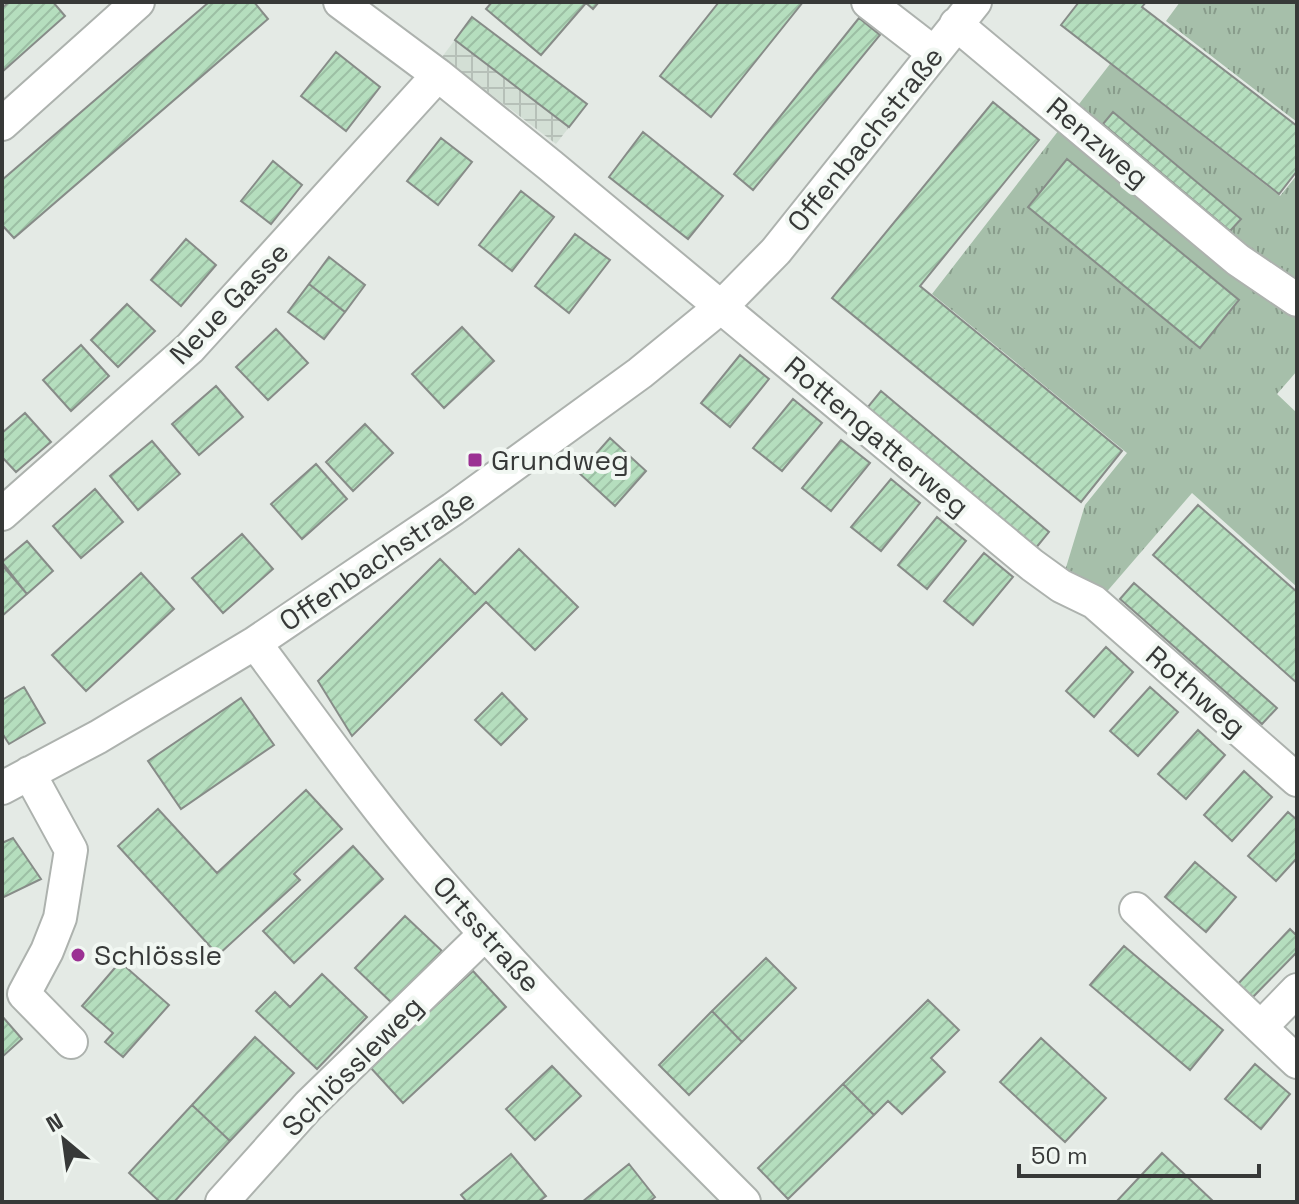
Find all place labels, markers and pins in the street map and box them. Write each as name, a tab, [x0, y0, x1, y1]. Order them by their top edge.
place label: Grundweg	[491, 442, 629, 478]
marker: Grundweg	[466, 451, 484, 469]
place label: Schlössle	[94, 937, 222, 973]
marker: Schlössle	[69, 946, 87, 964]

